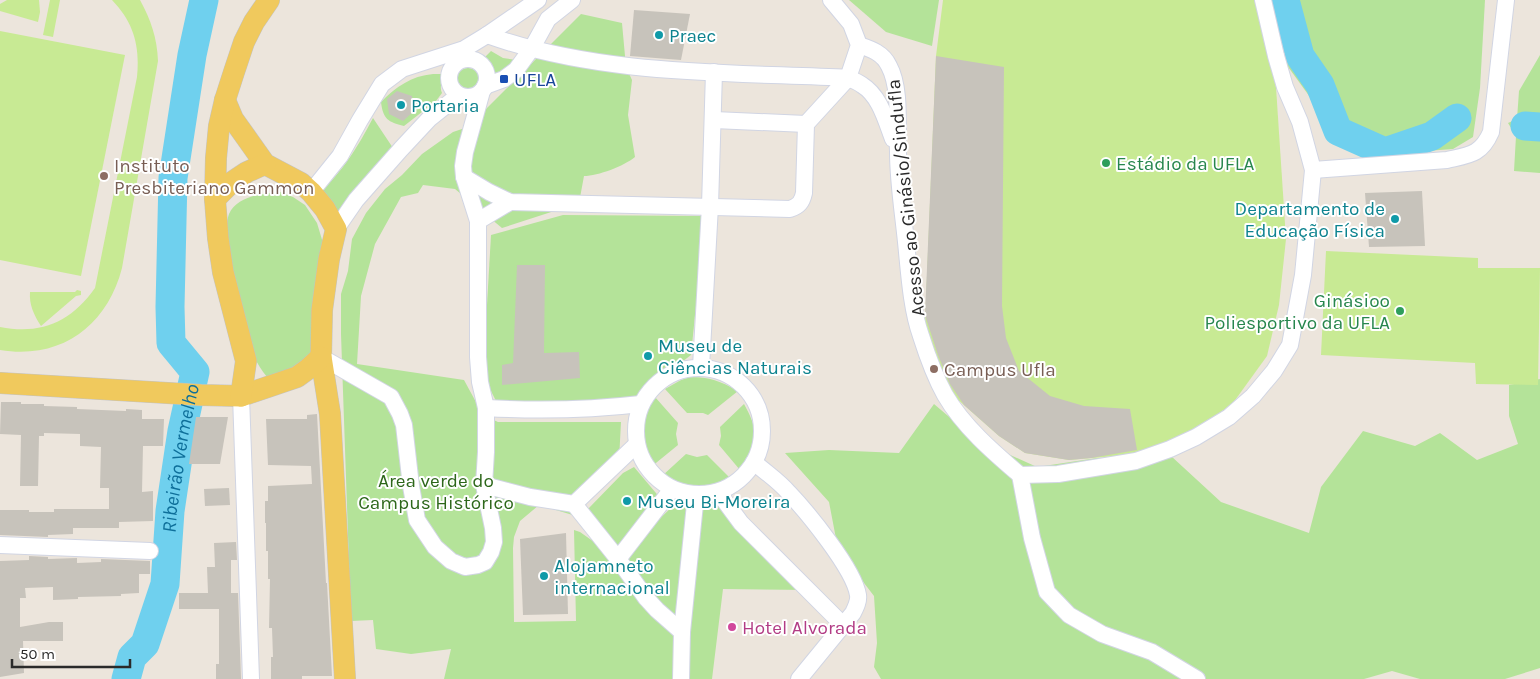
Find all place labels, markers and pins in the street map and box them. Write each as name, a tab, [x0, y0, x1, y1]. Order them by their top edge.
place label: Praec	[669, 25, 716, 47]
marker: Praec	[653, 29, 665, 41]
place label: UFLA	[514, 69, 556, 91]
marker: UFLA	[498, 73, 510, 85]
place label: Portaria	[411, 95, 479, 117]
marker: Portaria	[395, 99, 407, 111]
place label: Estádio da UFLA	[1116, 153, 1255, 175]
place label: Instituto Presbiteriano Gammon	[114, 155, 314, 199]
marker: Estádio da UFLA	[1100, 157, 1112, 169]
marker: Instituto Presbiteriano Gammon	[98, 170, 110, 182]
place label: Departamento de Educação Física	[1235, 198, 1385, 242]
marker: Departamento de Educação Física	[1389, 213, 1401, 225]
place label: Ginásioo Poliesportivo da UFLA	[1204, 290, 1390, 334]
marker: Ginásioo Poliesportivo da UFLA	[1394, 305, 1406, 317]
place label: Museu de Ciências Naturais	[658, 335, 812, 379]
marker: Museu de Ciências Naturais	[642, 350, 654, 362]
place label: Campus Ufla	[944, 359, 1056, 381]
marker: Campus Ufla	[928, 363, 940, 375]
place label: Museu Bi-Moreira	[637, 491, 791, 513]
marker: Museu Bi-Moreira	[621, 495, 633, 507]
place label: Alojamneto internacional	[554, 555, 670, 599]
marker: Alojamneto internacional	[538, 570, 550, 582]
place label: Hotel Alvorada	[742, 617, 867, 639]
marker: Hotel Alvorada	[726, 621, 738, 633]

